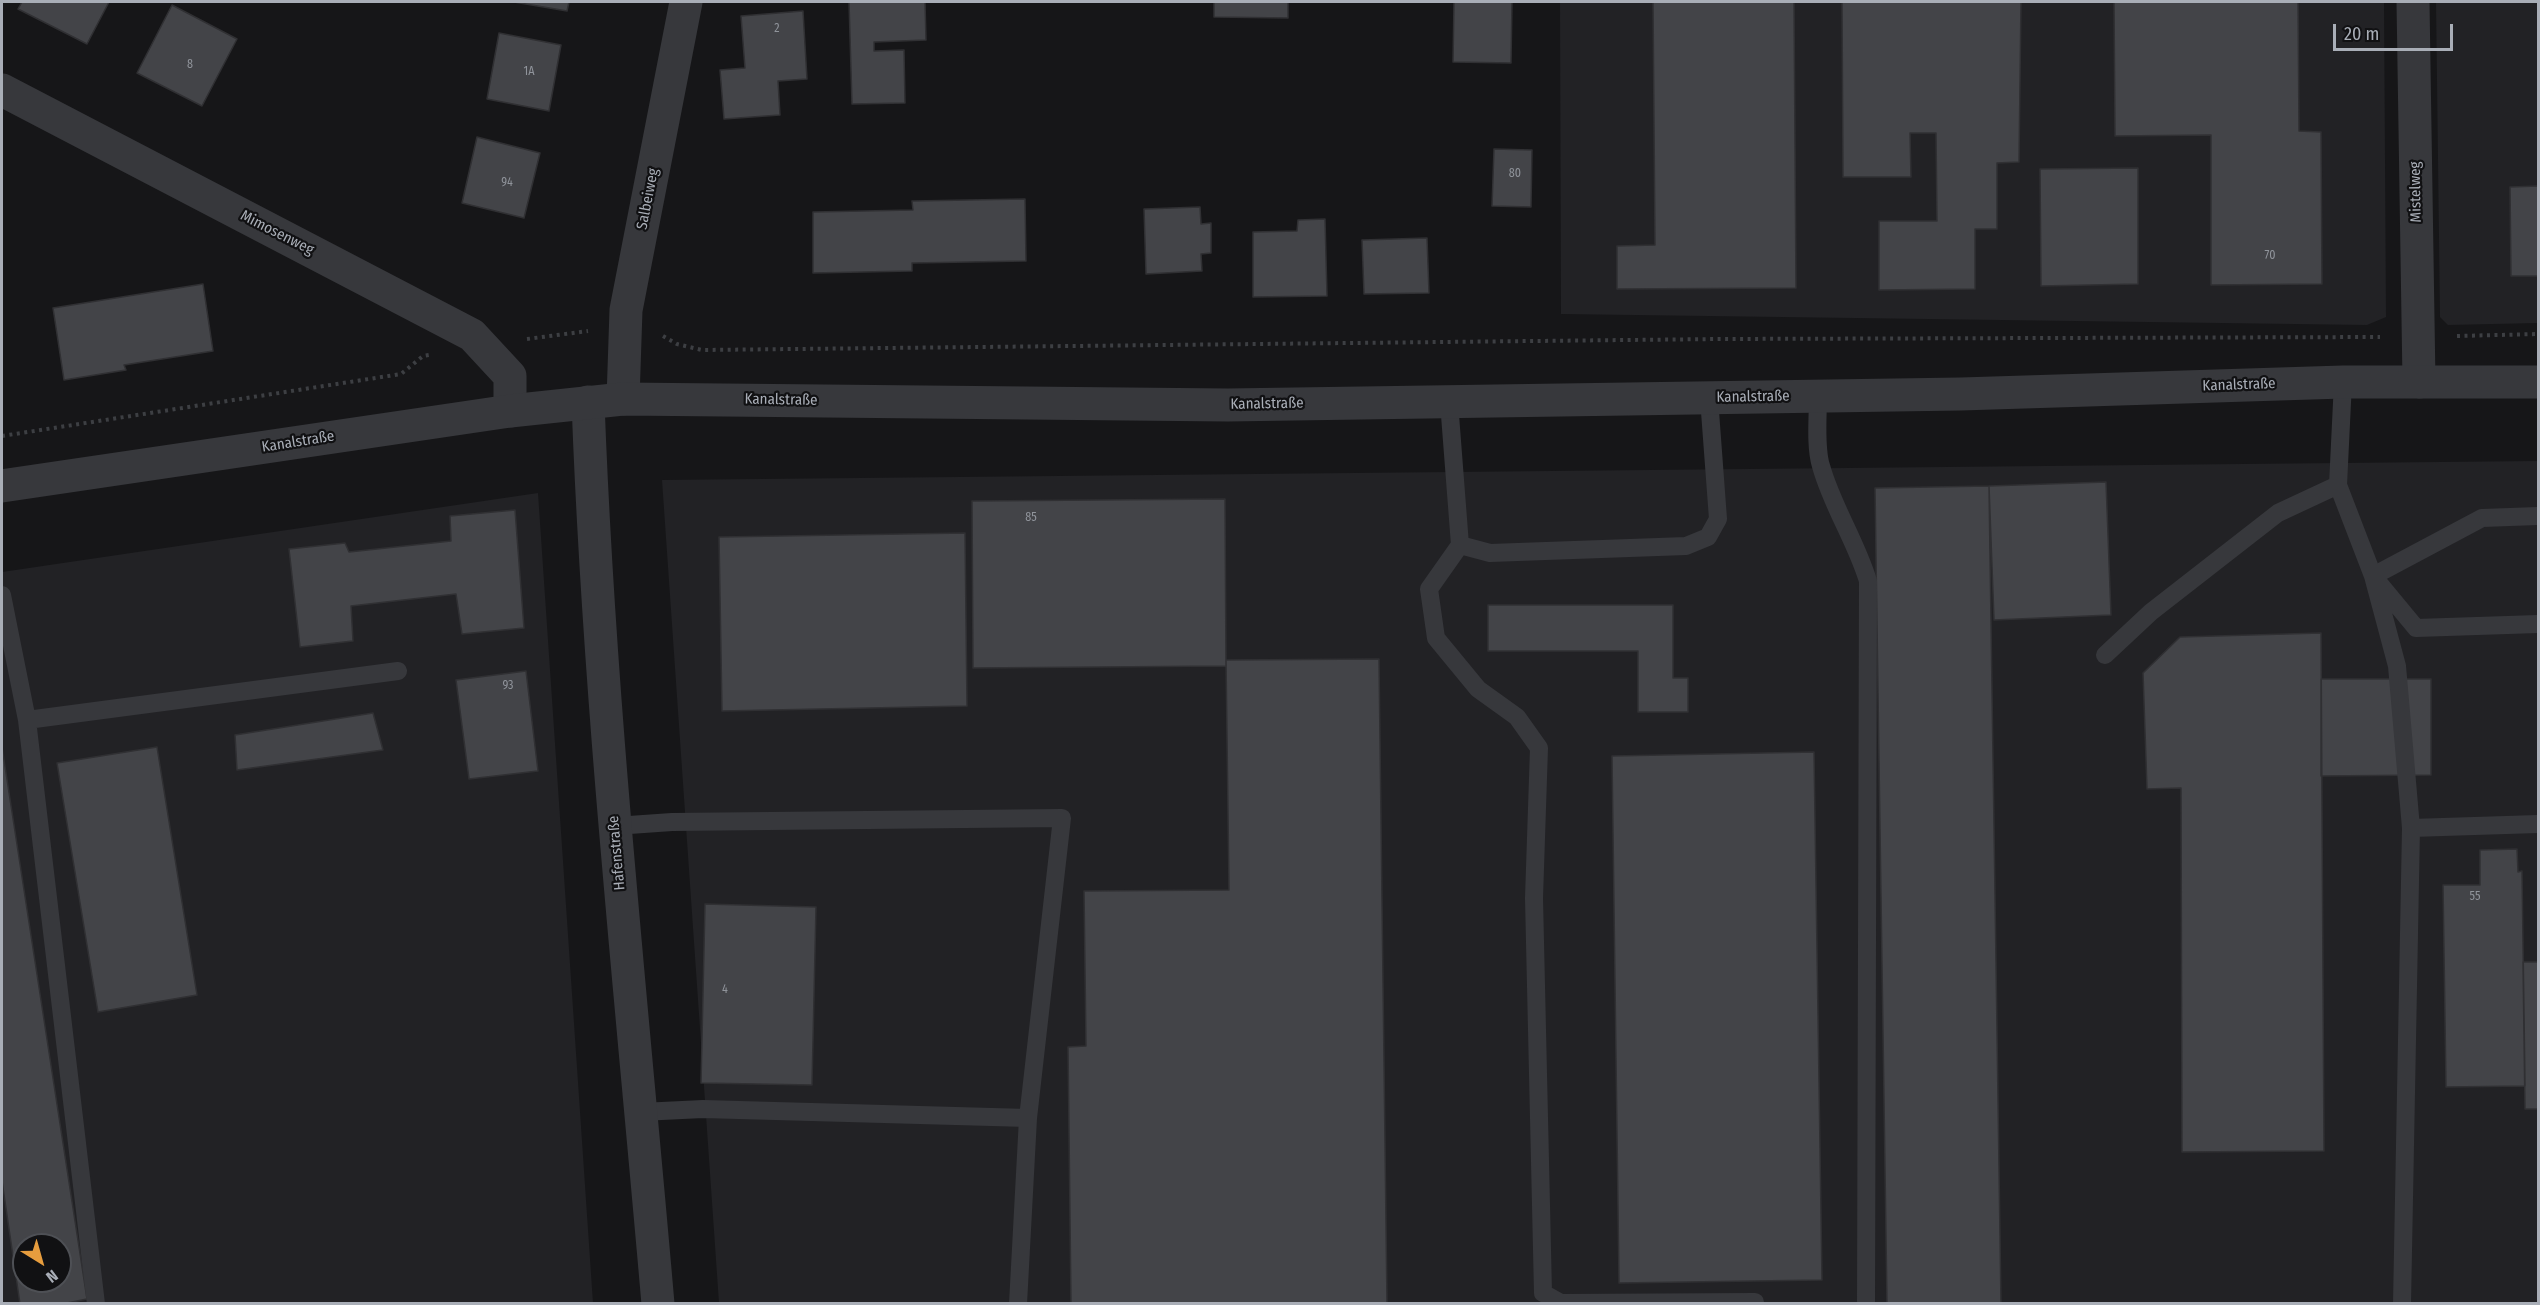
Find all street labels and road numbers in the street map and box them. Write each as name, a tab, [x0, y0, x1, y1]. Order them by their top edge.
street label: Mistelweg	[2406, 161, 2426, 223]
street label: Salbeiweg	[633, 167, 663, 231]
street label: Mimosenweg	[237, 207, 317, 259]
street label: Kanalstraße	[2202, 375, 2276, 395]
street label: Kanalstraße	[1716, 387, 1790, 407]
street label: Kanalstraße	[744, 390, 818, 410]
street label: Kanalstraße	[1230, 394, 1304, 414]
street label: Kanalstraße	[260, 427, 336, 457]
street label: Hafenstraße	[605, 815, 629, 891]

